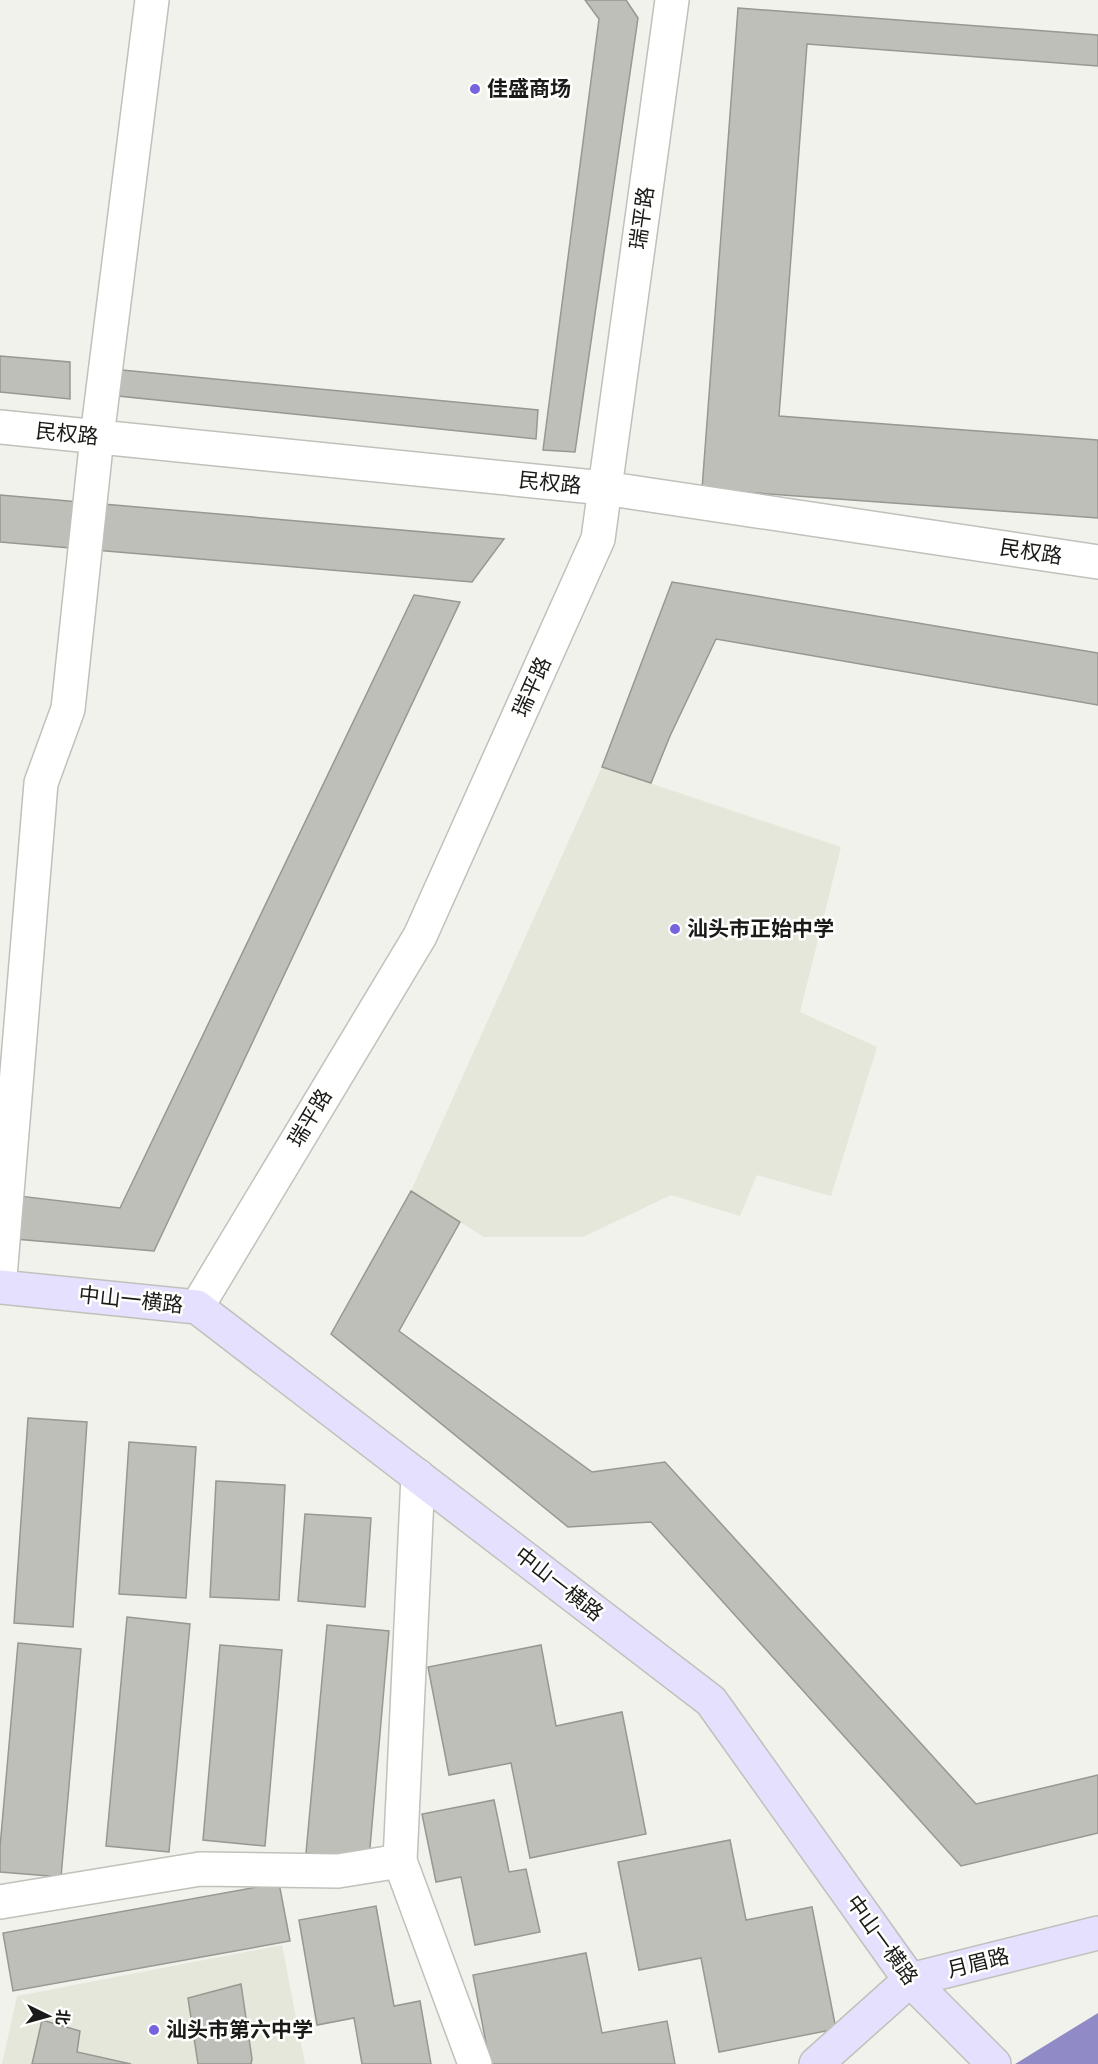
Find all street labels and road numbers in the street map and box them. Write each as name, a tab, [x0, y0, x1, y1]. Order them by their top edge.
street label: 瑞平路	[625, 185, 659, 251]
street label: 民权路	[34, 418, 100, 450]
street label: 民权路	[517, 467, 583, 499]
street label: 民权路	[998, 534, 1064, 570]
street label: 瑞平路	[507, 653, 557, 721]
street label: 瑞平路	[283, 1084, 337, 1152]
street label: 中山一横路	[77, 1282, 185, 1318]
street label: 中山一横路	[510, 1541, 608, 1627]
street label: 中山一横路	[841, 1890, 923, 1990]
street label: 月眉路	[944, 1943, 1012, 1983]

